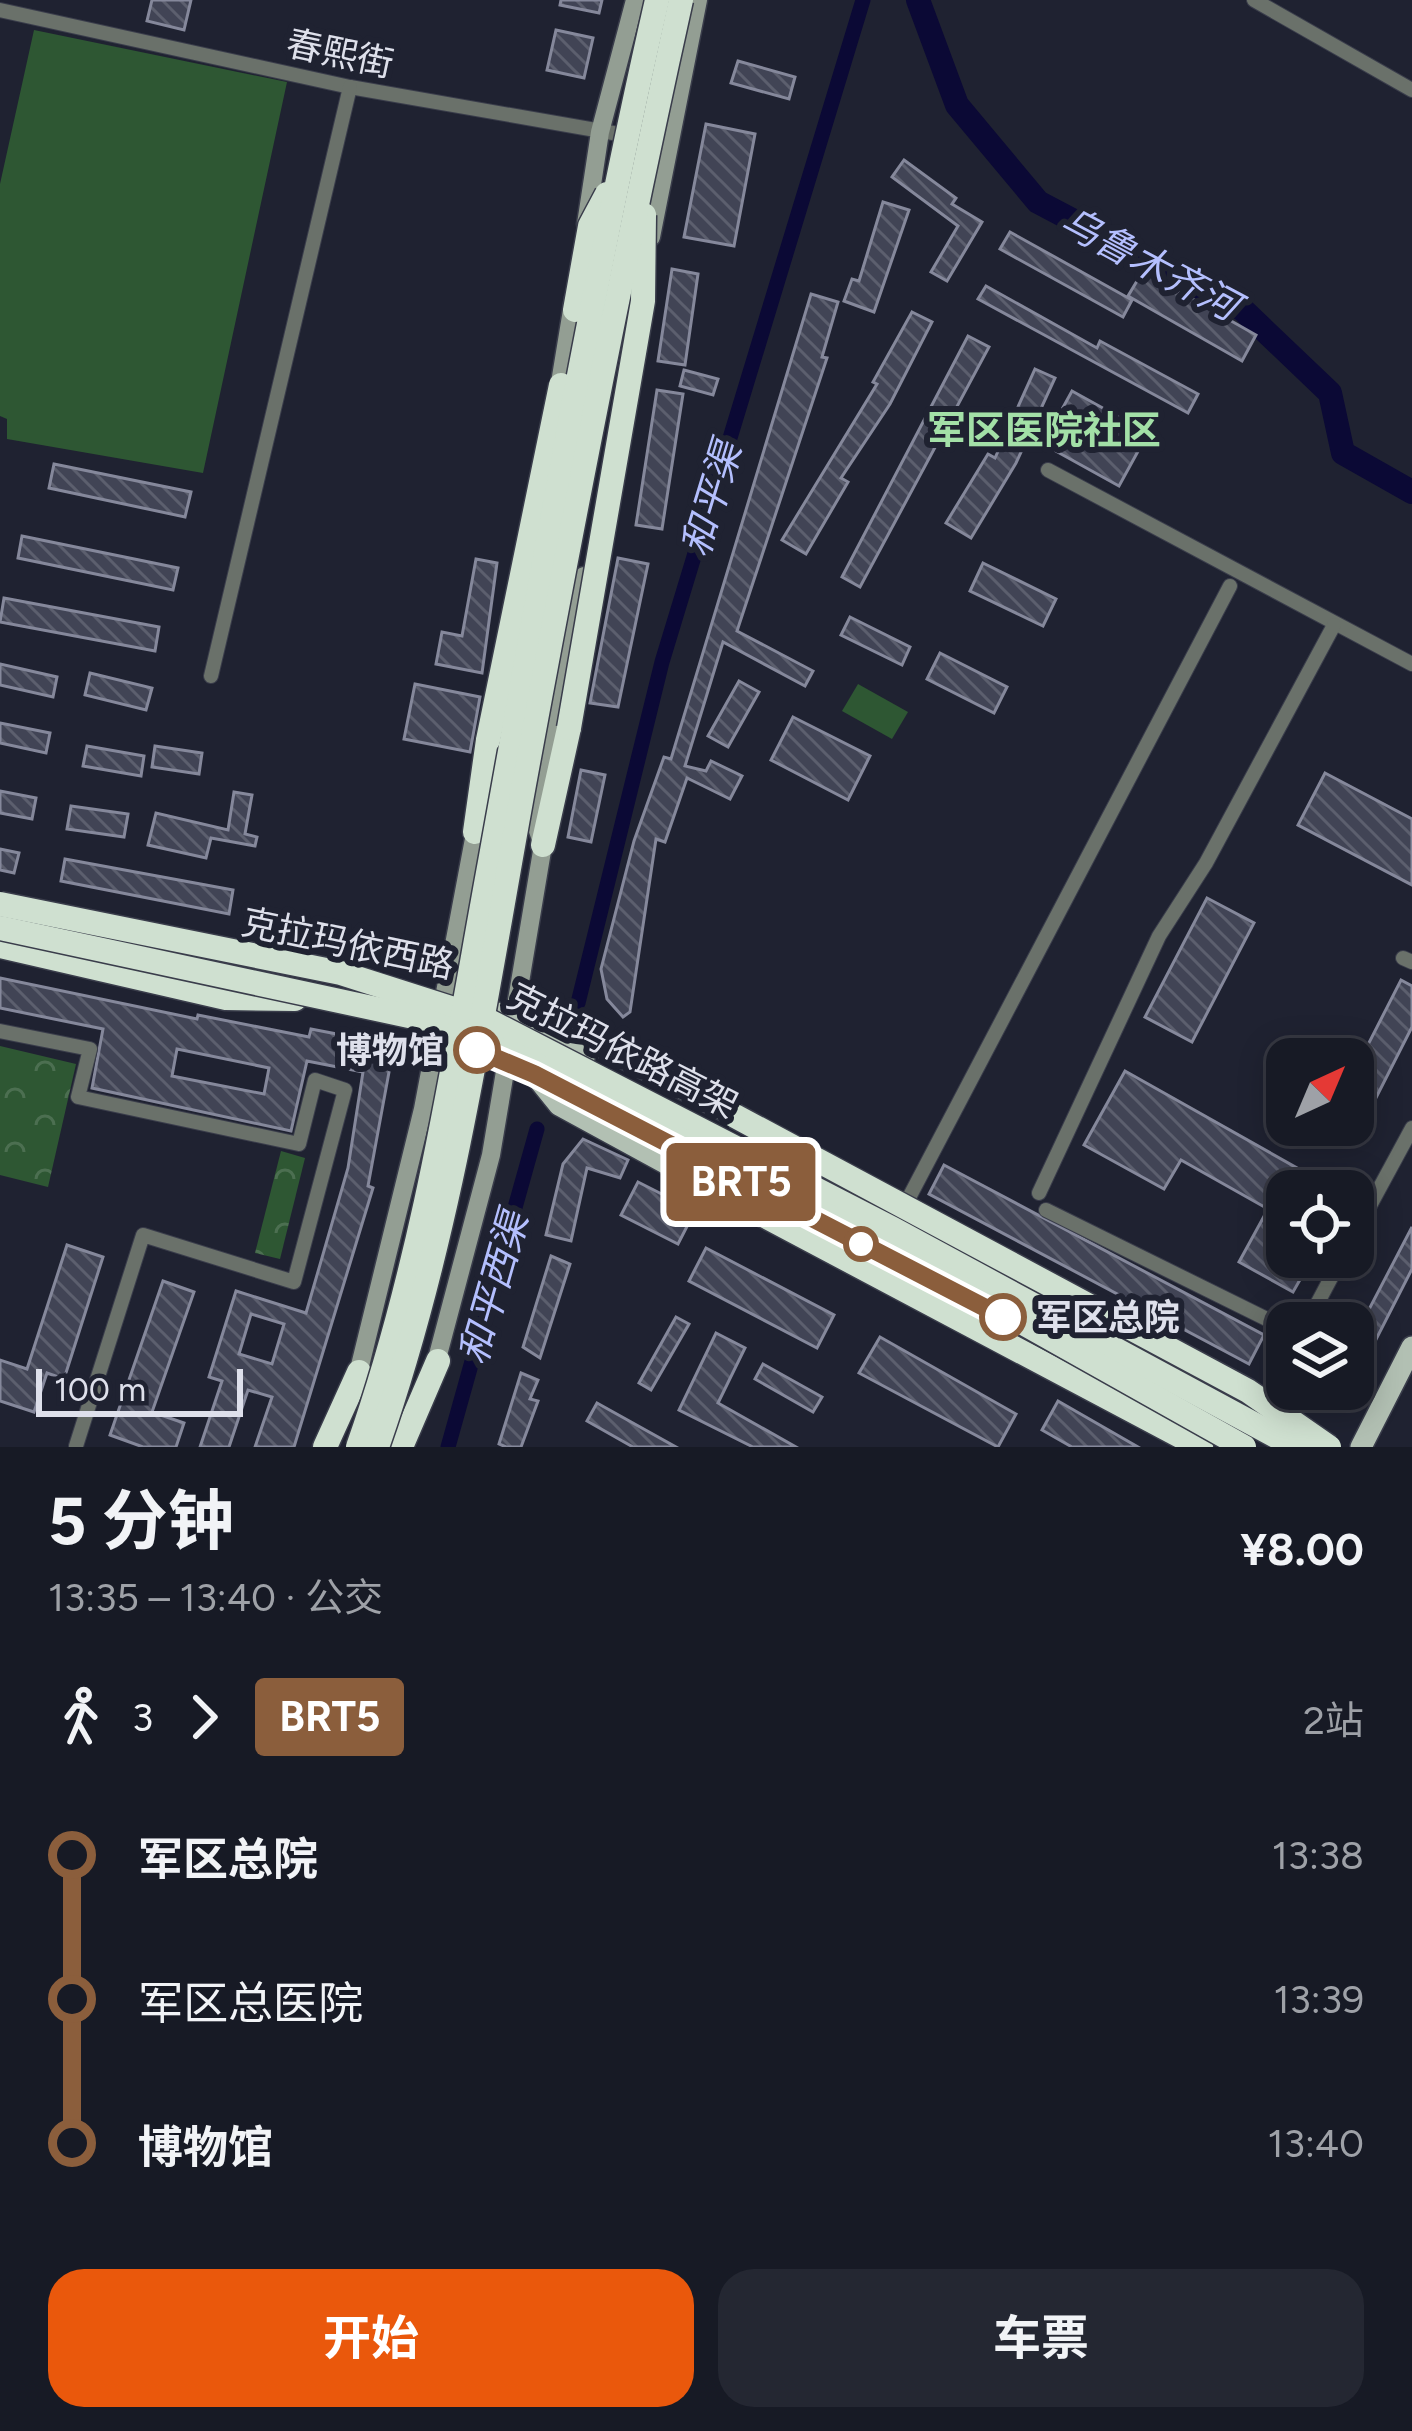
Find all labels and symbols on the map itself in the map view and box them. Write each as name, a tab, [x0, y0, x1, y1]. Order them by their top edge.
street label: 春熙街	[283, 21, 397, 86]
water label: 乌鲁木齐河	[1053, 197, 1253, 333]
district label: 军区医院社区	[927, 407, 1161, 454]
water label: 和平渠	[672, 432, 753, 562]
street label: 克拉玛依西路	[238, 900, 458, 987]
street label: 克拉玛依路高架	[501, 974, 745, 1127]
marker: 博物馆	[455, 1028, 499, 1072]
place label: 博物馆	[336, 1029, 444, 1072]
north arrow	[1266, 1038, 1374, 1146]
line badge: BRT5	[657, 1143, 825, 1221]
water label: 和平西渠	[449, 1202, 539, 1370]
unlabelled marker	[845, 1228, 877, 1260]
marker: 军区总院	[981, 1295, 1025, 1339]
place label: 军区总院	[1036, 1296, 1180, 1339]
scale bar	[36, 1363, 243, 1416]

